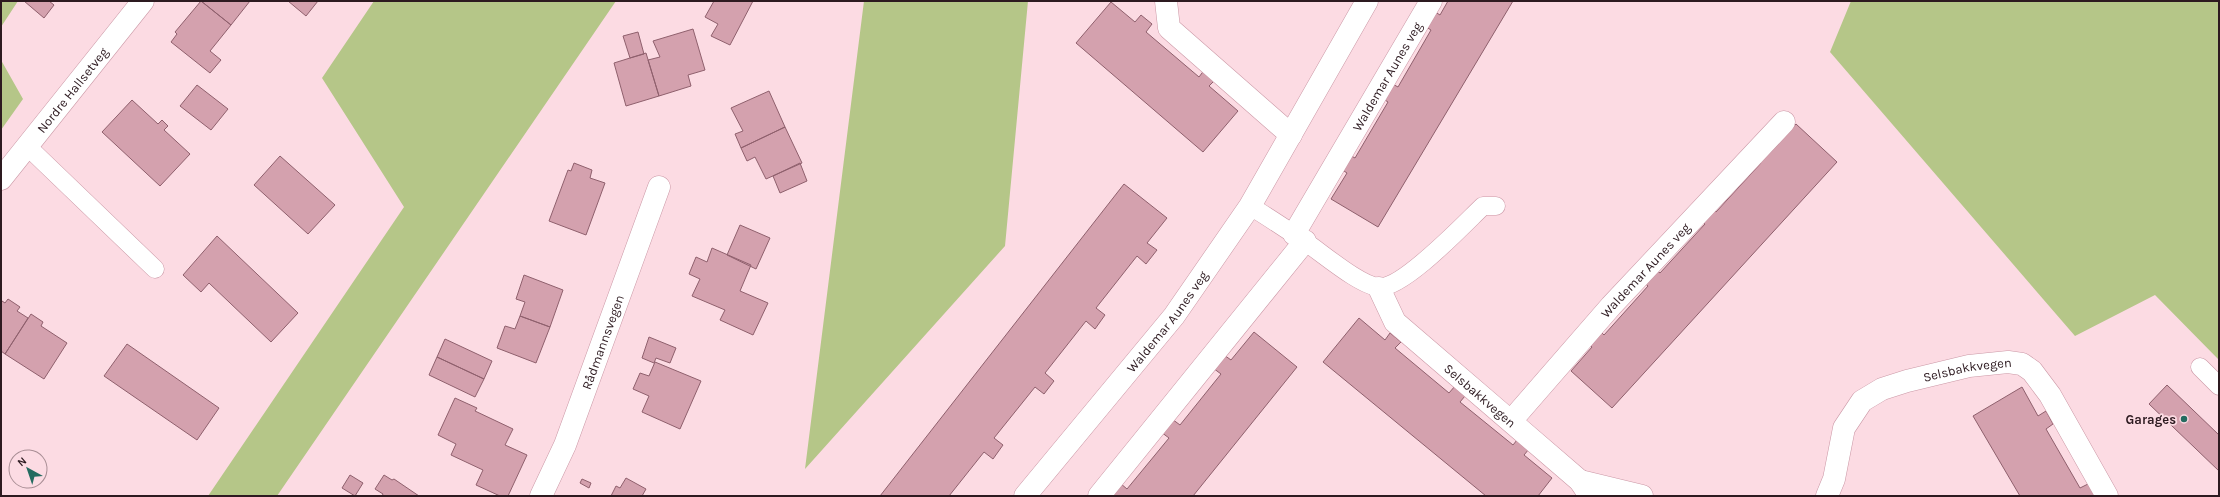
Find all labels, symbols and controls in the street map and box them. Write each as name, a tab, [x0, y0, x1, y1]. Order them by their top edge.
street label: Waldemar Aunes veg	[1349, 19, 1425, 134]
street label: Nordre Hallsetveg	[34, 44, 112, 136]
street label: Waldemar Aunes veg	[1598, 219, 1694, 321]
street label: Waldemar Aunes veg	[1124, 268, 1211, 376]
street label: Rådmannsvegen	[579, 293, 627, 392]
street label: Selsbakkvegen	[1922, 355, 2012, 385]
street label: Selsbakkvegen	[1441, 361, 1519, 431]
place label: Garages	[2126, 412, 2176, 427]
marker: Garages	[2179, 414, 2189, 424]
north arrow	[8, 449, 48, 489]
text: N	[15, 454, 29, 469]

